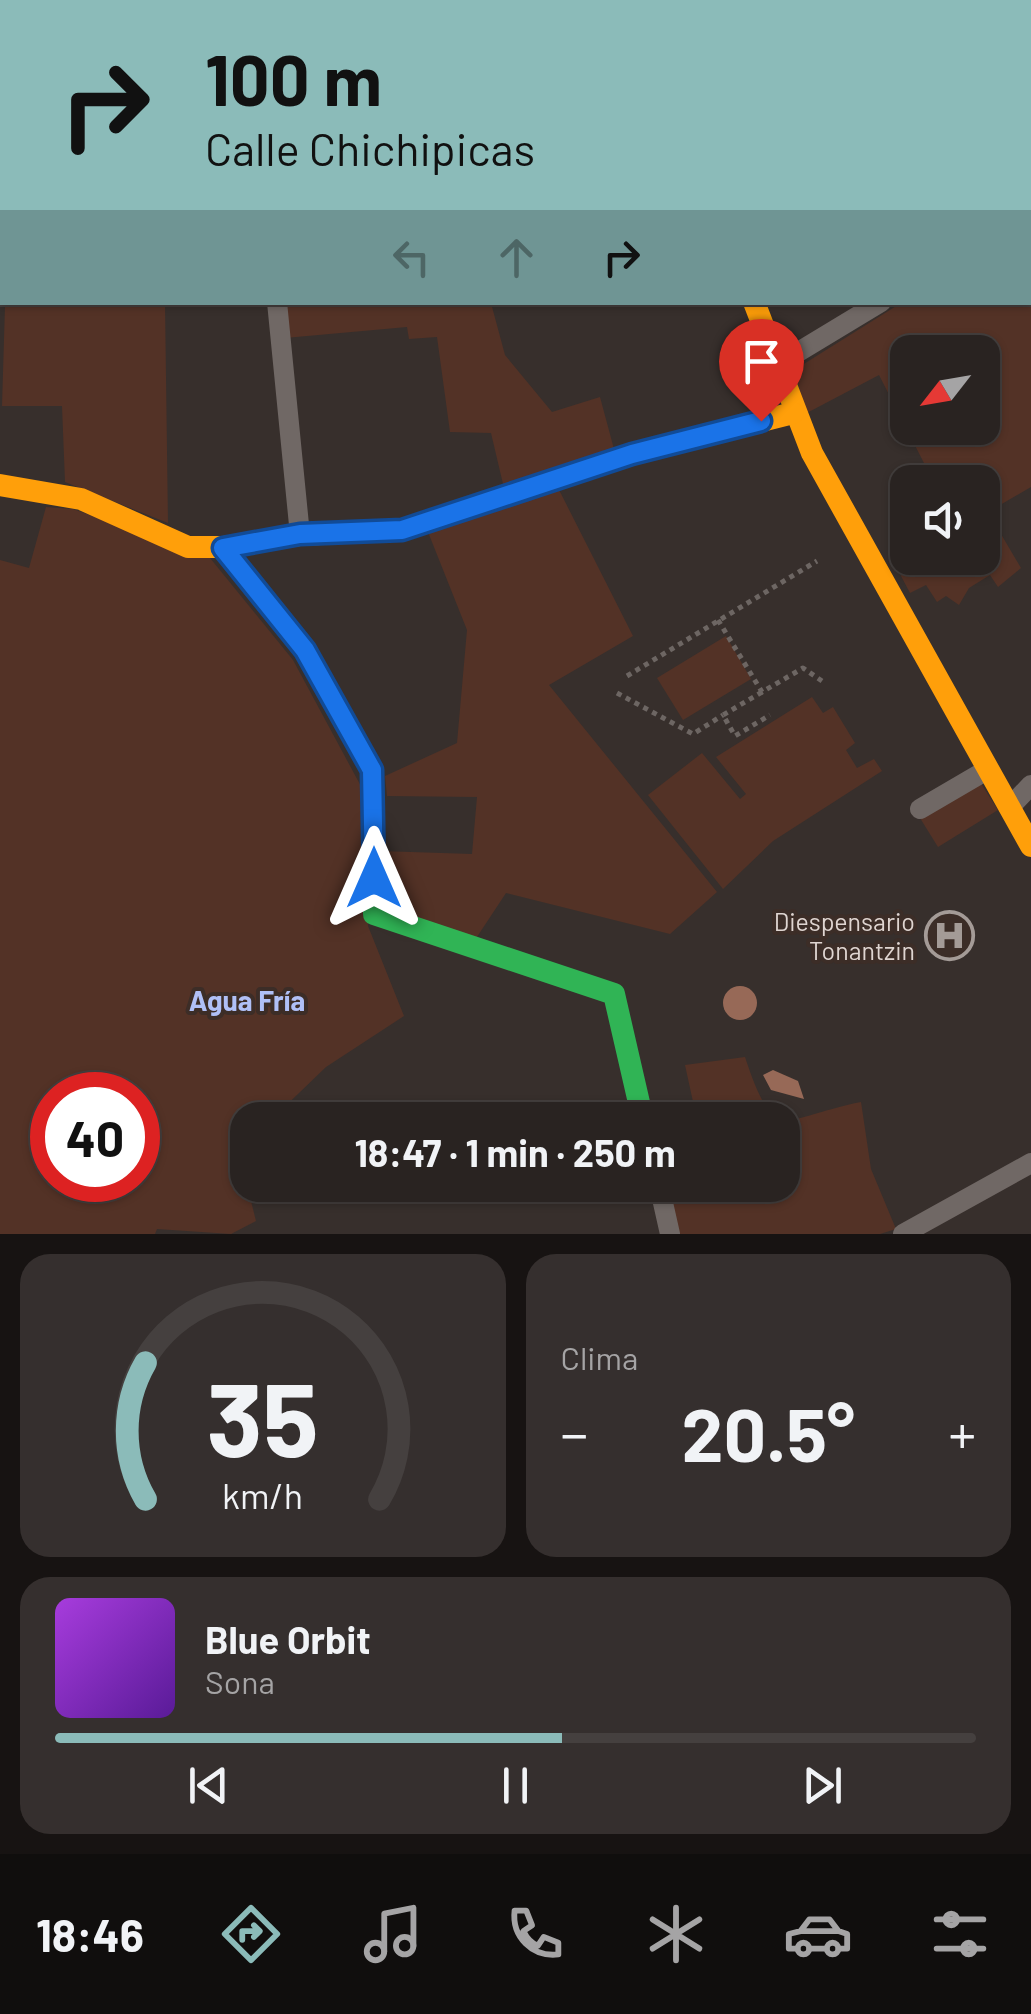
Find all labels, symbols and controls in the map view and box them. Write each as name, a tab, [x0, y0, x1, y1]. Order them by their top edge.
text: 100 m	[205, 36, 382, 120]
icon: right	[40, 40, 170, 170]
text: Calle Chichipicas	[205, 121, 535, 175]
icon: left	[384, 230, 439, 285]
icon: ahead	[489, 230, 544, 285]
icon: right	[594, 230, 649, 285]
pin	[719, 319, 804, 422]
icon: arrive	[734, 334, 789, 389]
north arrow	[890, 335, 1000, 445]
map controls	[890, 335, 1000, 575]
button: sound	[890, 465, 1000, 575]
position arrow	[322, 826, 426, 930]
place label: Diespensario Tonantzin	[774, 906, 915, 965]
hospital icon: Diespensario Tonantzin	[924, 909, 976, 961]
district label: Agua Fría	[189, 983, 305, 1017]
speed limit sign: 40	[30, 1072, 160, 1202]
text: 18:47 · 1 min · 250 m	[354, 1129, 676, 1175]
text: Clima	[561, 1338, 638, 1376]
text: 35	[207, 1353, 319, 1478]
text: 20.5°	[681, 1387, 855, 1477]
text: −	[561, 1399, 588, 1465]
text: +	[948, 1399, 976, 1465]
text: km/h	[222, 1473, 303, 1516]
text: Blue Orbit	[205, 1616, 371, 1662]
text: Sona	[205, 1662, 275, 1700]
icon: previous	[181, 1758, 236, 1813]
icon: pause	[488, 1758, 543, 1813]
icon: next	[795, 1758, 850, 1813]
icon: directions	[216, 1899, 286, 1969]
icon: music	[358, 1899, 428, 1969]
icon: phone	[500, 1899, 570, 1969]
icon: climate	[641, 1899, 711, 1969]
icon: car	[783, 1899, 853, 1969]
icon: filters	[925, 1899, 995, 1969]
text: 18:46	[36, 1907, 144, 1961]

